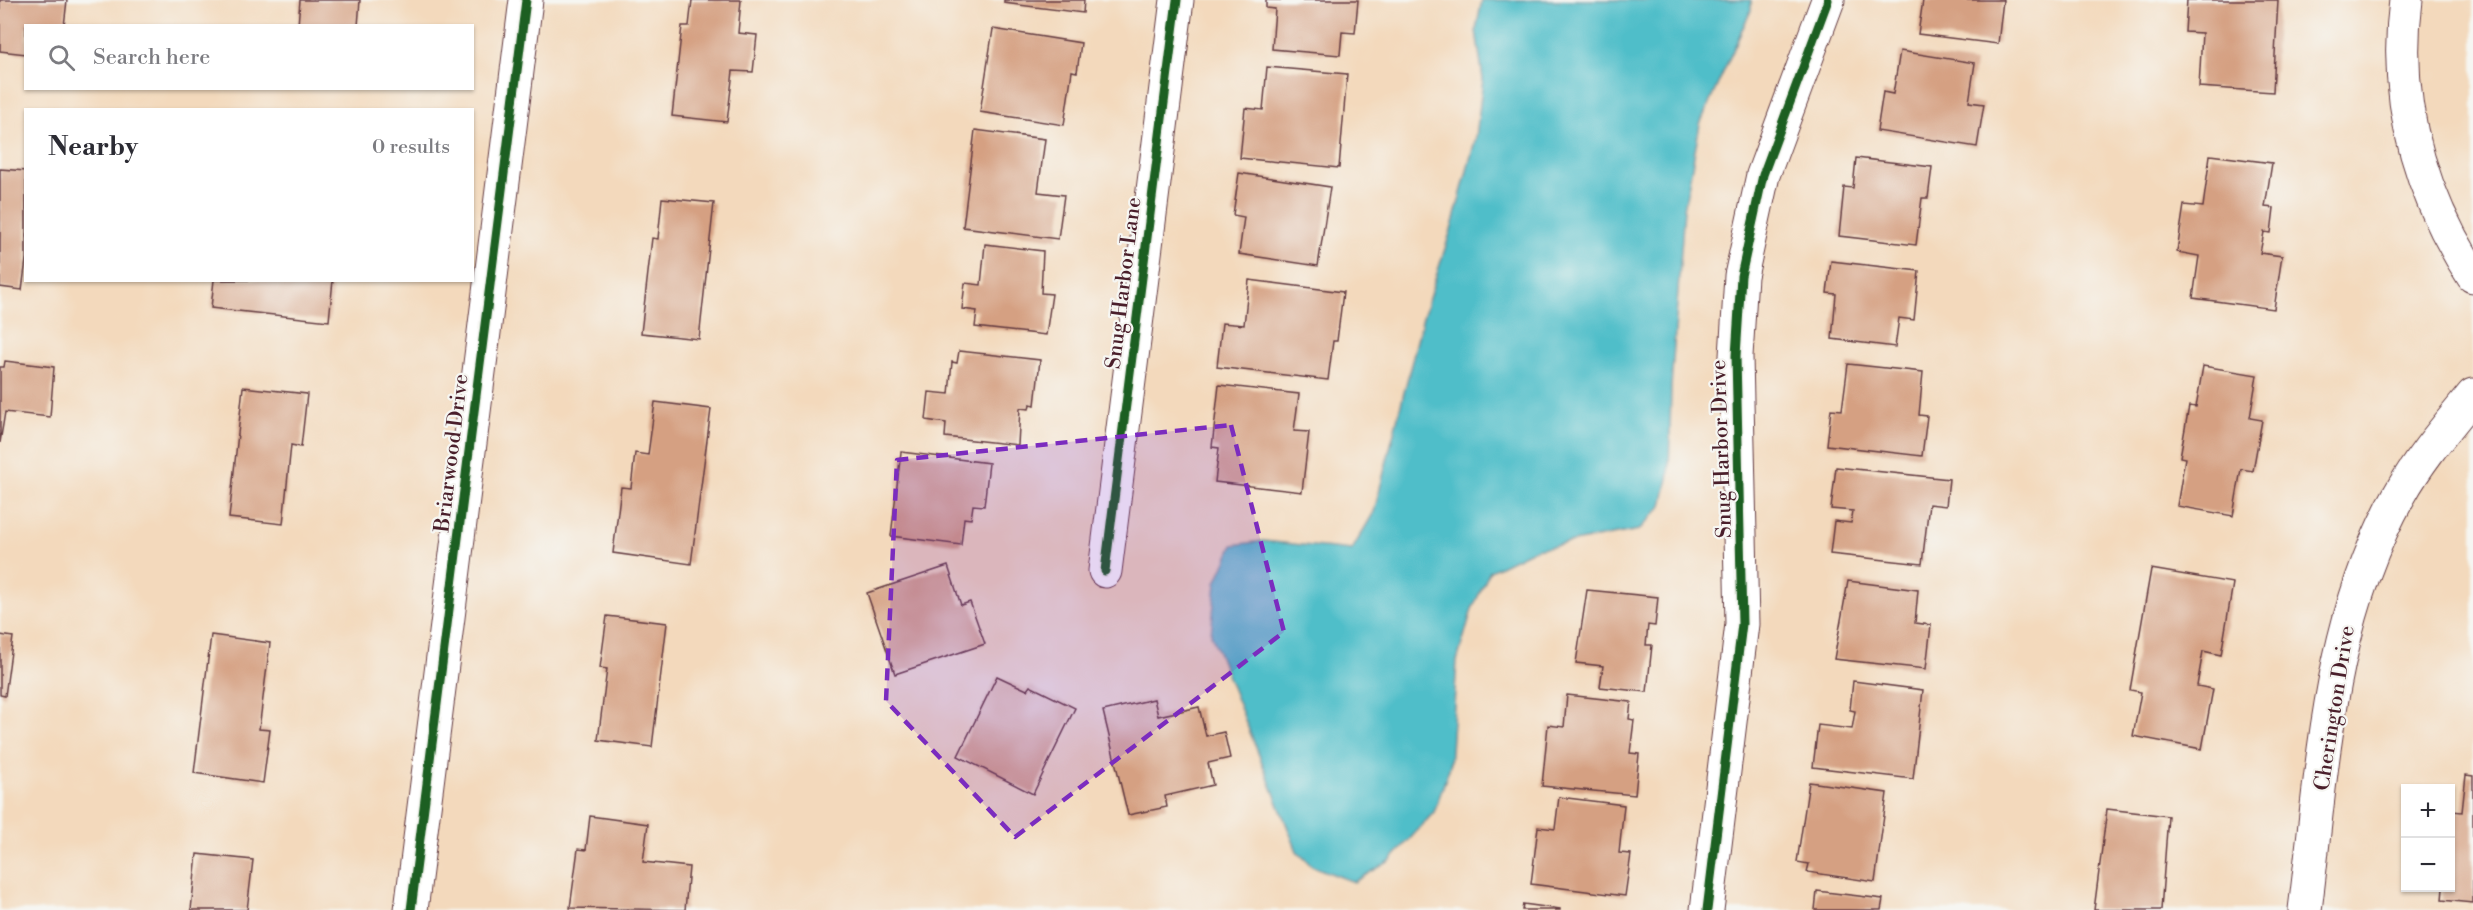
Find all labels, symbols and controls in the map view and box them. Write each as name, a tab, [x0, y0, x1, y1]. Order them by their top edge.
search box	[24, 24, 474, 90]
icon: search	[45, 41, 78, 74]
text: Search here	[93, 44, 210, 71]
text: Nearby	[48, 131, 138, 163]
text: 0 results	[372, 135, 450, 160]
street label: Snug Harbor Lane	[1101, 196, 1147, 371]
street label: Snug Harbor Drive	[1706, 359, 1738, 539]
street label: Briarwood Drive	[429, 372, 475, 535]
street label: Cherington Drive	[2309, 624, 2361, 792]
map controls	[2401, 784, 2455, 892]
button: +	[2401, 784, 2455, 838]
button: −	[2401, 838, 2455, 892]

